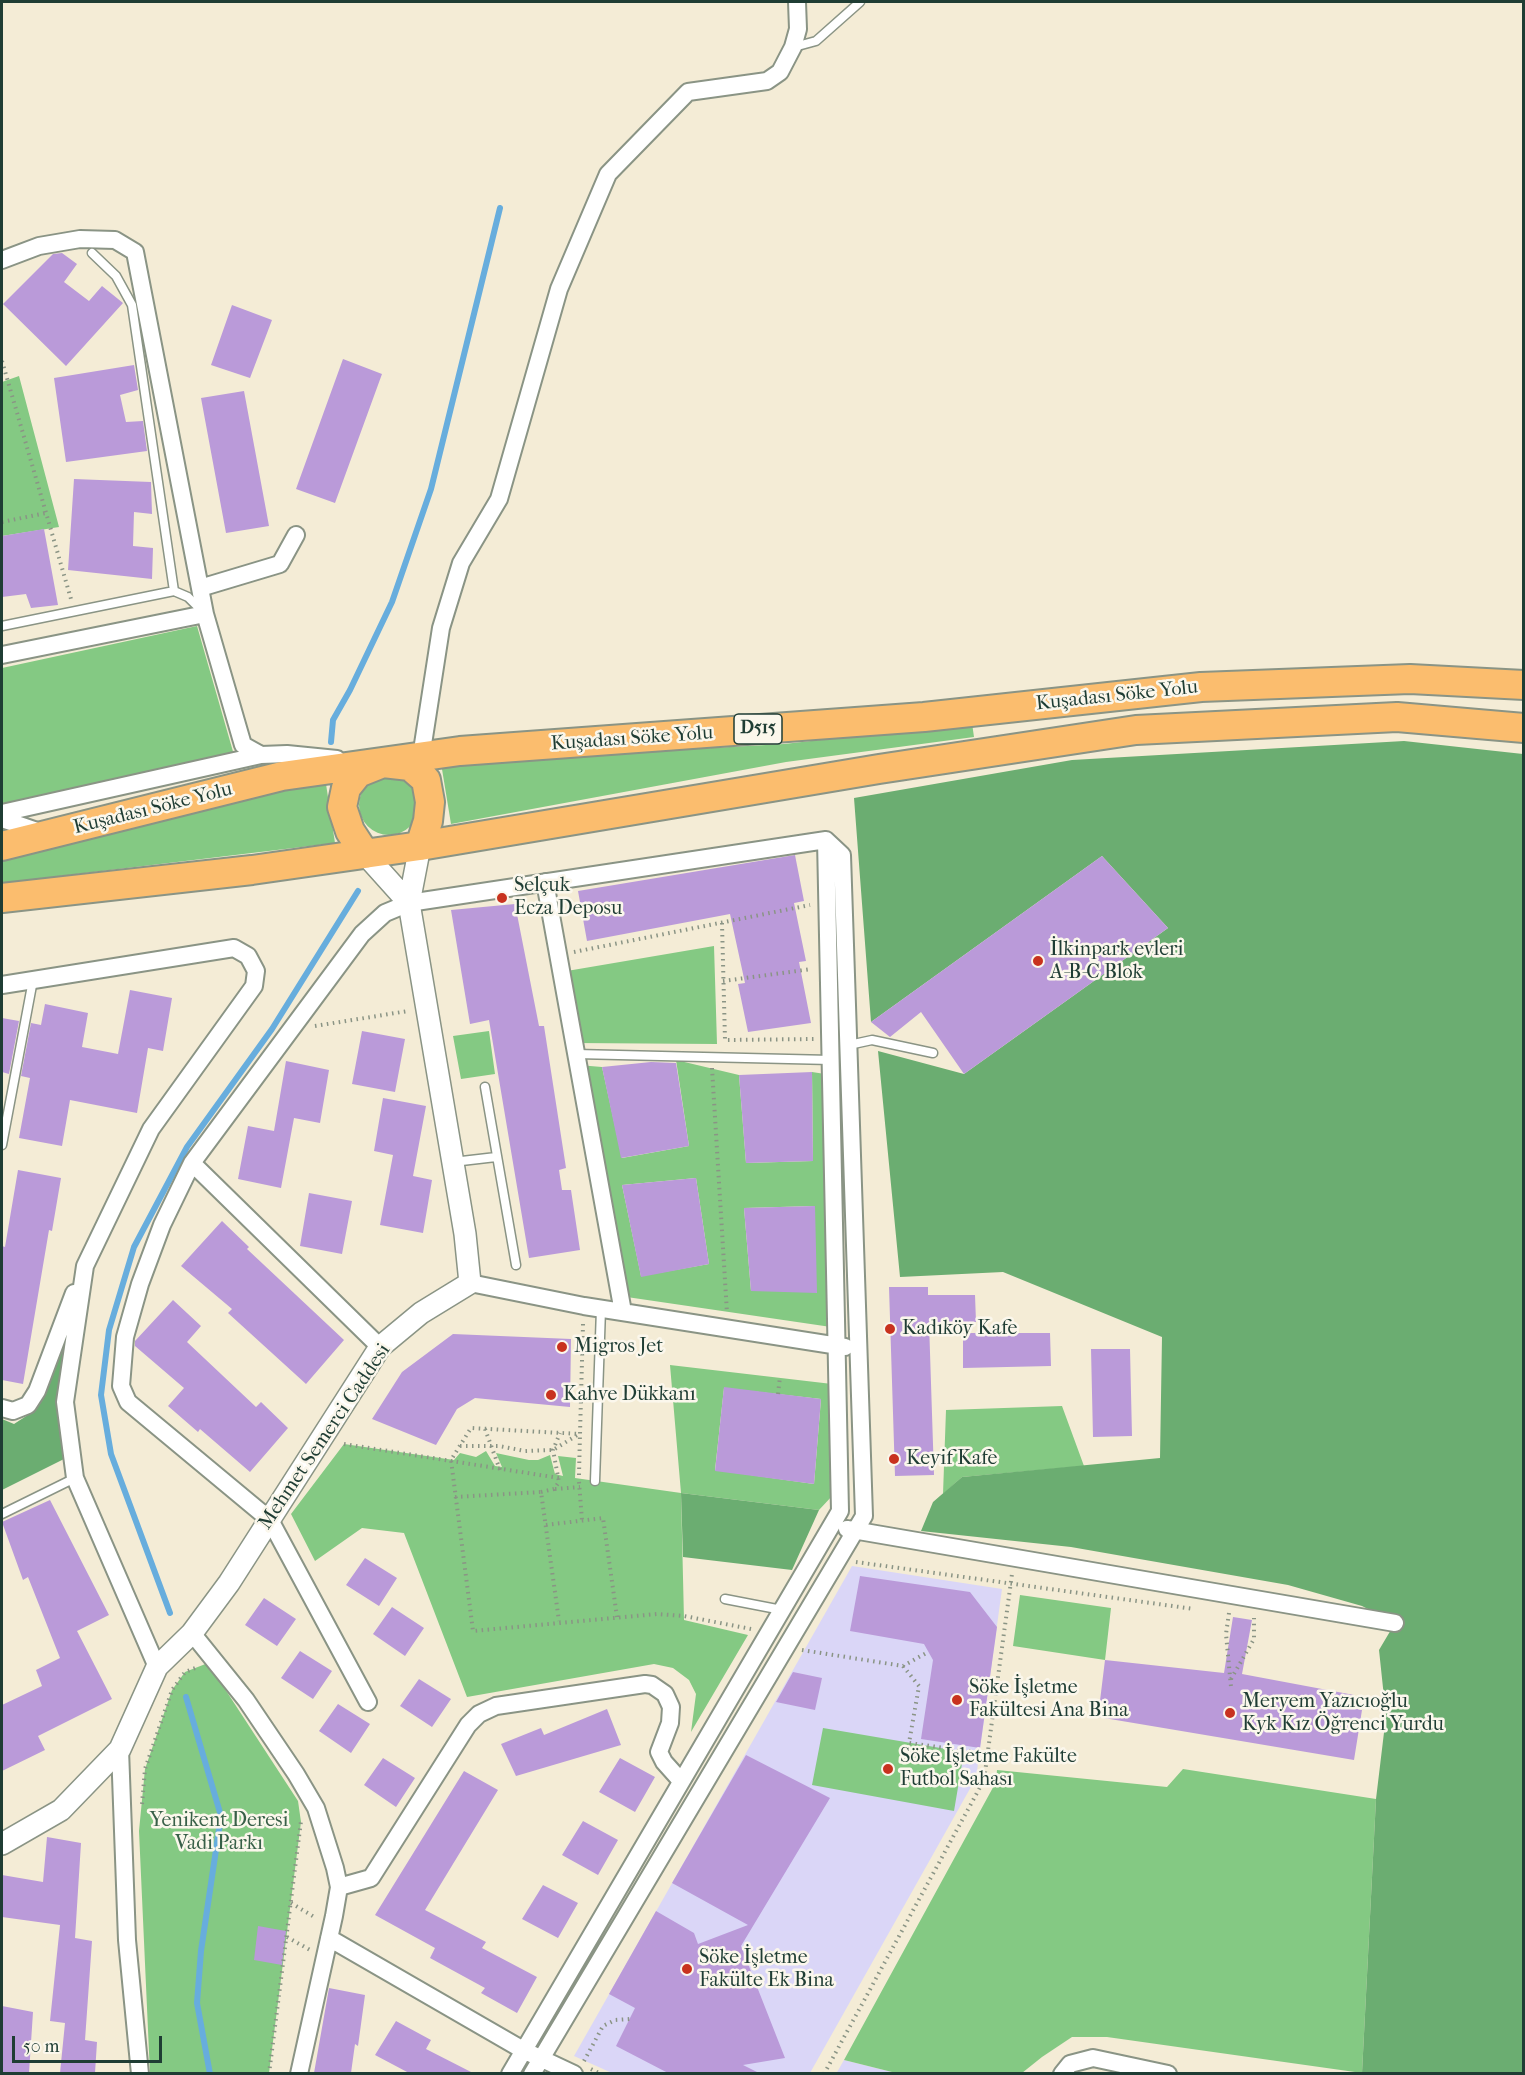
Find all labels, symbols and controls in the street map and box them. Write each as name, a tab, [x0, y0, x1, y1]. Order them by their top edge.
street label: Kuşadası Söke Yolu	[1035, 676, 1199, 716]
road number: D515	[734, 714, 782, 744]
street label: Kuşadası Söke Yolu	[550, 721, 714, 757]
street label: Kuşadası Söke Yolu	[71, 778, 235, 840]
place label: Selçuk Ecza Deposu	[514, 874, 622, 921]
marker: Selçuk Ecza Deposu	[495, 891, 509, 905]
place label: İlkinpark evleri A-B-C Blok	[1050, 938, 1183, 985]
marker: İlkinpark evleri A-B-C Blok	[1031, 954, 1045, 968]
place label: Kadıköy Kafe	[902, 1317, 1017, 1341]
marker: Kadıköy Kafe	[883, 1322, 897, 1336]
place label: Migros Jet	[574, 1335, 663, 1359]
street label: Mehmet Semerci Caddesi	[254, 1340, 396, 1534]
marker: Migros Jet	[555, 1340, 569, 1354]
place label: Kahve Dükkanı	[563, 1383, 696, 1407]
marker: Kahve Dükkanı	[544, 1388, 558, 1402]
place label: Keyif Kafe	[906, 1447, 997, 1471]
marker: Keyif Kafe	[887, 1452, 901, 1466]
place label: Söke İşletme Fakültesi Ana Bina	[969, 1676, 1128, 1723]
place label: Meryem Yazıcıoğlu Kyk Kız Öğrenci Yurdu	[1242, 1690, 1444, 1737]
marker: Söke İşletme Fakültesi Ana Bina	[950, 1693, 964, 1707]
marker: Meryem Yazıcıoğlu Kyk Kız Öğrenci Yurdu	[1223, 1706, 1237, 1720]
place label: Söke İşletme Fakülte Futbol Sahası	[900, 1745, 1077, 1792]
marker: Söke İşletme Fakülte Futbol Sahası	[881, 1762, 895, 1776]
park label: Yenikent Deresi Vadi Parkı	[150, 1809, 288, 1856]
place label: Söke İşletme Fakülte Ek Bina	[699, 1946, 834, 1993]
marker: Söke İşletme Fakülte Ek Bina	[680, 1962, 694, 1976]
scale bar	[15, 2024, 165, 2062]
text: 50 m	[23, 2036, 59, 2057]

